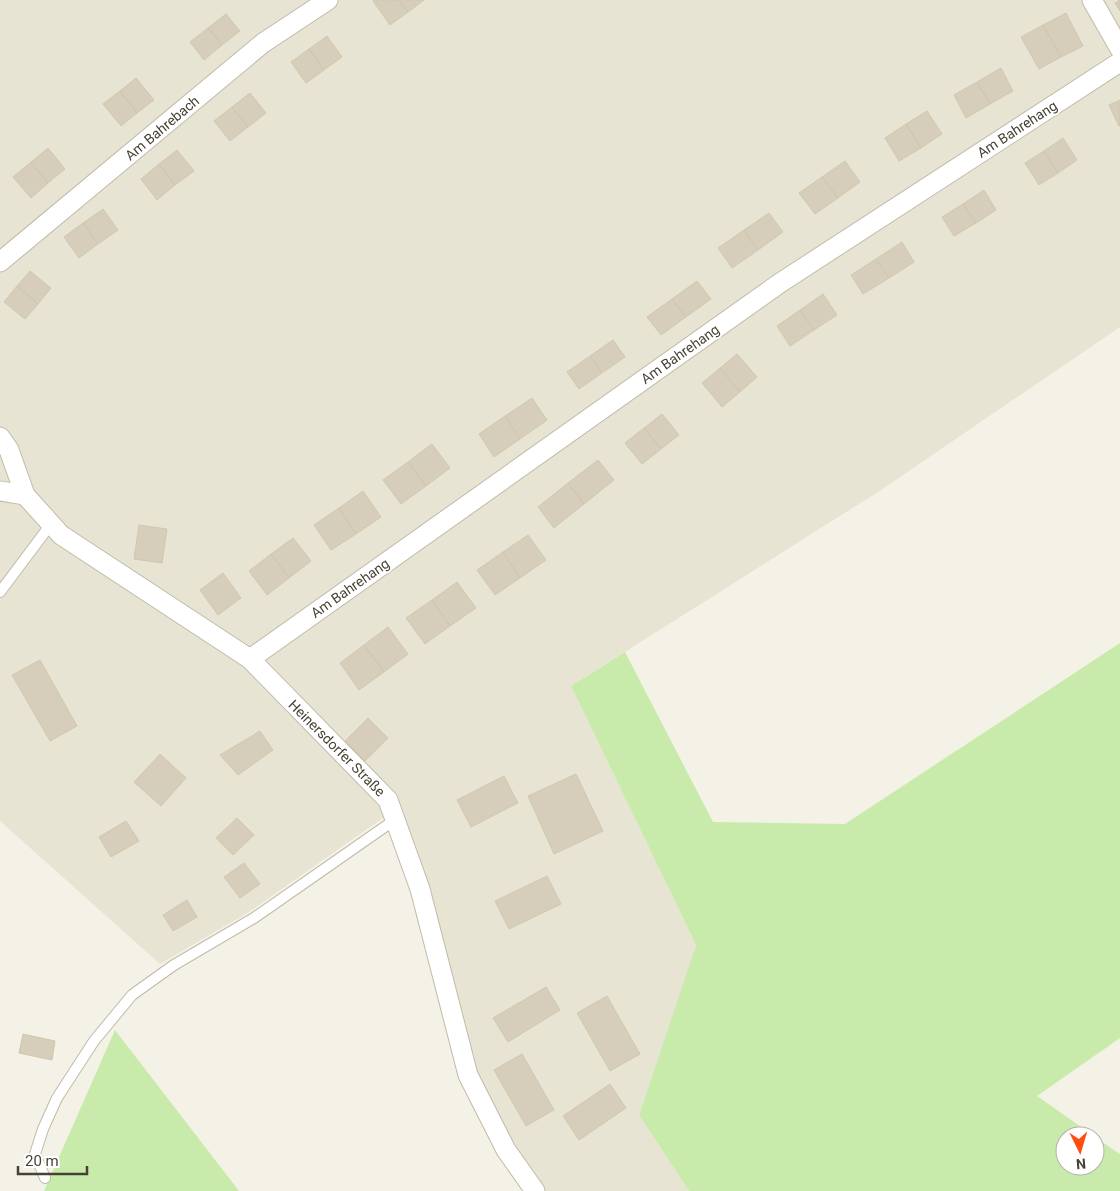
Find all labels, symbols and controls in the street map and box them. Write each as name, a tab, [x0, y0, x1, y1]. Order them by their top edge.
street label: Am Bahrebach	[122, 92, 202, 164]
street label: Am Bahrehang	[974, 97, 1060, 161]
street label: Am Bahrehang	[638, 321, 722, 387]
street label: Am Bahrehang	[308, 555, 392, 621]
street label: Heinersdorfer Straße	[285, 696, 389, 800]
north arrow	[1055, 1126, 1105, 1176]
scale bar	[18, 1144, 86, 1176]
text: 20 m	[25, 1152, 59, 1170]
text: N	[1076, 1156, 1087, 1172]

